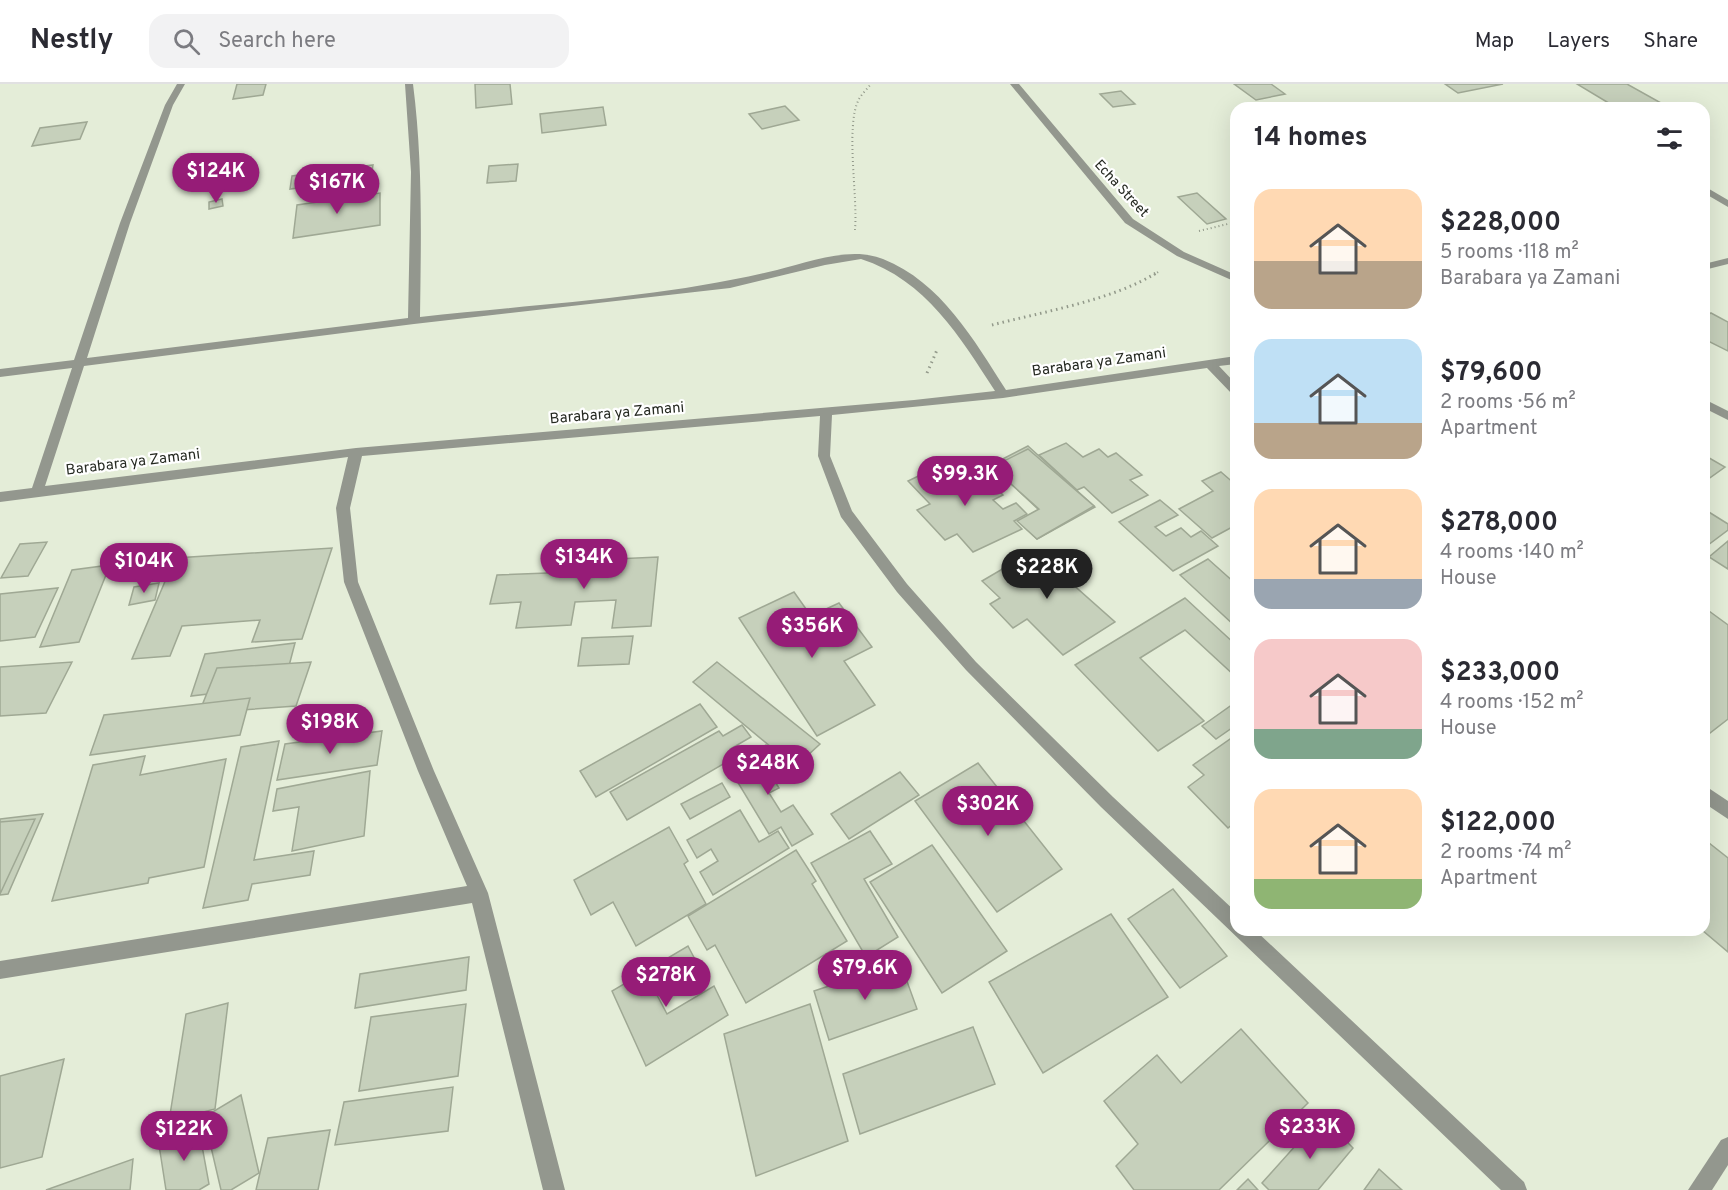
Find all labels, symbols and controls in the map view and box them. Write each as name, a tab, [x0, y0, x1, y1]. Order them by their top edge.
search box	[149, 14, 569, 68]
text: Nestly	[30, 23, 113, 59]
icon: search	[170, 25, 203, 58]
text: Search here	[218, 28, 336, 55]
text: Map	[1475, 28, 1514, 55]
text: Layers	[1547, 28, 1610, 55]
text: Share	[1643, 28, 1698, 55]
text: 14 homes	[1254, 122, 1368, 155]
icon: filters	[1653, 122, 1686, 155]
pin: $124K	[174, 153, 258, 204]
street label: Echa Street	[1090, 157, 1152, 221]
text: $124K	[186, 159, 246, 185]
pin: $167K	[295, 164, 379, 215]
text: $167K	[308, 170, 366, 196]
text: $228,000	[1440, 207, 1561, 240]
icon: home	[1302, 213, 1374, 285]
text: 5 rooms · 118 m²	[1440, 240, 1579, 266]
text: Barabara ya Zamani	[1440, 266, 1620, 292]
street label: Barabara ya Zamani	[1031, 344, 1167, 382]
text: $79,600	[1440, 357, 1542, 390]
icon: home	[1302, 363, 1374, 435]
text: 2 rooms · 56 m²	[1440, 390, 1576, 416]
street label: Barabara ya Zamani	[549, 399, 685, 429]
text: Apartment	[1440, 416, 1538, 442]
street label: Barabara ya Zamani	[65, 445, 201, 481]
pin: $99.3K	[916, 456, 1014, 507]
text: $99.3K	[931, 462, 999, 488]
text: $278,000	[1440, 507, 1558, 540]
icon: home	[1302, 513, 1374, 585]
pin: $134K	[542, 539, 626, 590]
text: 4 rooms · 140 m²	[1440, 540, 1584, 566]
pin: $104K	[102, 543, 186, 594]
text: $134K	[554, 545, 614, 571]
text: $104K	[114, 549, 174, 575]
pin: $228K	[1005, 549, 1089, 600]
text: $228K	[1015, 555, 1079, 581]
text: House	[1440, 566, 1496, 592]
pin: $356K	[770, 608, 854, 659]
text: $356K	[781, 614, 843, 640]
text: $233,000	[1440, 657, 1560, 690]
icon: home	[1302, 663, 1374, 735]
text: 4 rooms · 152 m²	[1440, 690, 1584, 716]
pin: $198K	[288, 704, 372, 755]
text: $198K	[300, 710, 360, 736]
text: House	[1440, 716, 1496, 742]
pin: $248K	[726, 745, 810, 796]
text: $248K	[736, 751, 800, 777]
pin: $302K	[946, 786, 1030, 837]
text: $302K	[956, 792, 1020, 818]
text: $122,000	[1440, 807, 1556, 840]
icon: home	[1302, 813, 1374, 885]
text: 2 rooms · 74 m²	[1440, 840, 1571, 866]
text: Apartment	[1440, 866, 1538, 892]
pin: $79.6K	[816, 950, 914, 1001]
text: $79.6K	[832, 956, 898, 982]
pin: $278K	[624, 957, 708, 1008]
text: $278K	[636, 963, 696, 989]
pin: $233K	[1268, 1109, 1352, 1160]
pin: $122K	[142, 1111, 226, 1162]
text: $233K	[1279, 1115, 1341, 1141]
text: $122K	[155, 1117, 213, 1143]

